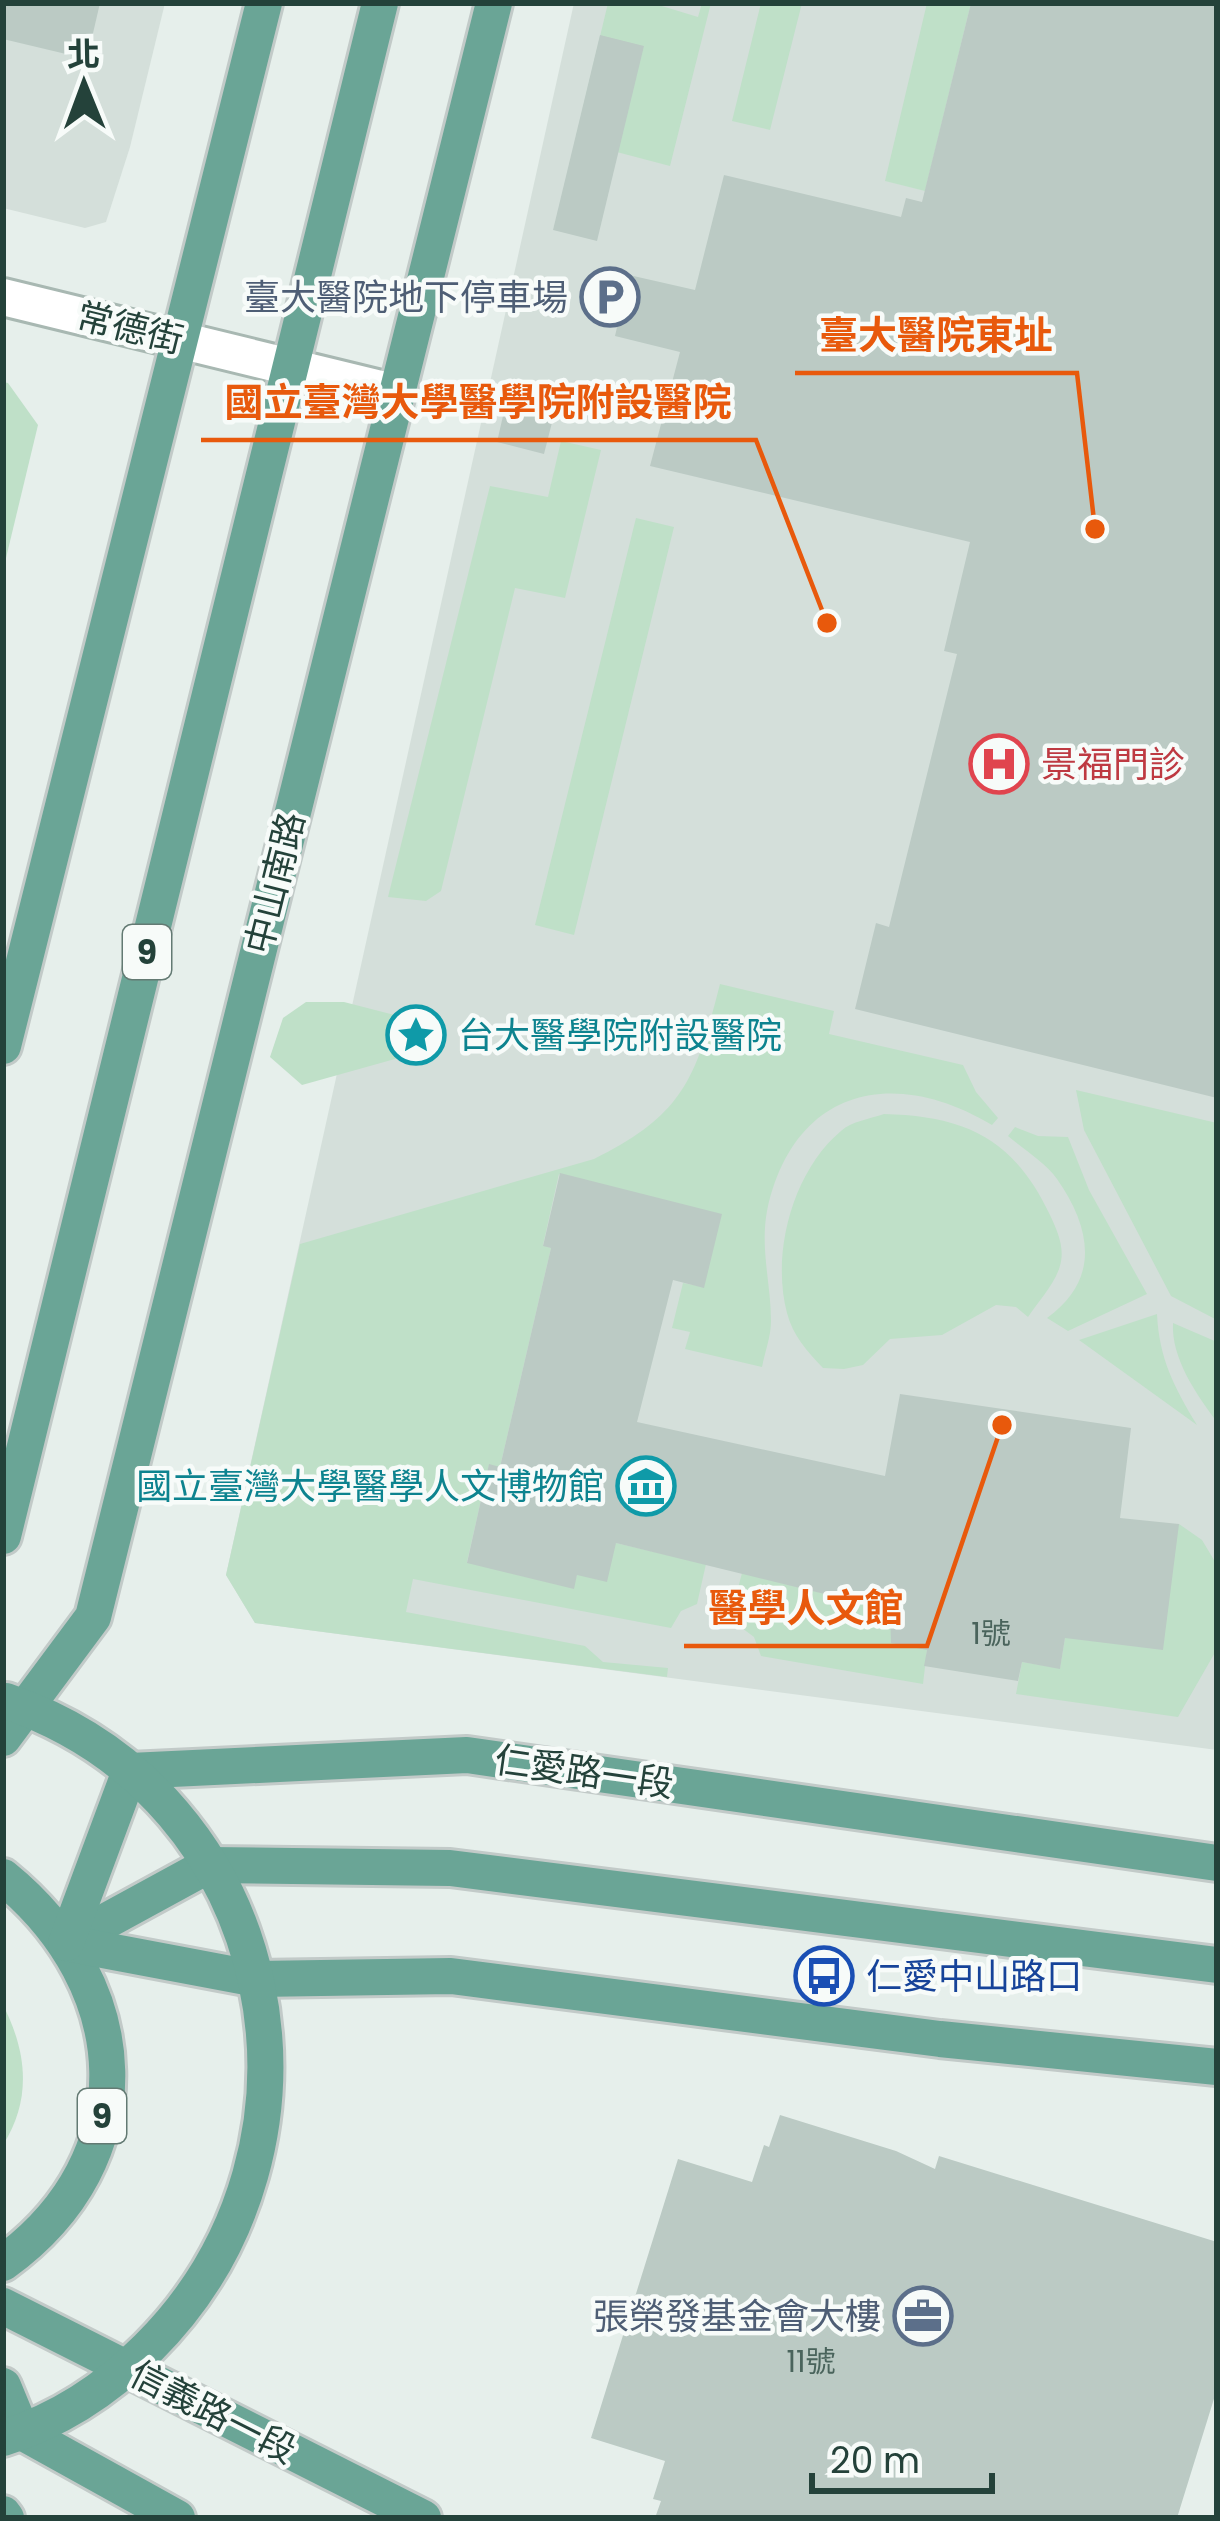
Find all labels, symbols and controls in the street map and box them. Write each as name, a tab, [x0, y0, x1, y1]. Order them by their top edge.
north arrow	[24, 24, 144, 144]
text: 北	[67, 31, 100, 78]
parking icon: 臺大醫院地下停車場	[579, 266, 641, 328]
place label: 臺大醫院地下停車場	[244, 272, 568, 323]
street label: 常德街	[71, 290, 189, 366]
callout: 臺大醫院東址	[795, 298, 1077, 373]
text: 臺大醫院東址	[819, 308, 1053, 363]
callout: 國立臺灣大學醫學院附設醫院	[201, 365, 756, 440]
text: 國立臺灣大學醫學院附設醫院	[224, 375, 732, 430]
hospital icon: 景福門診	[968, 733, 1030, 795]
place label: 景福門診	[1041, 739, 1185, 790]
street label: 中山南路	[233, 807, 317, 959]
road number: 9	[123, 925, 171, 979]
place icon: 台大醫學院附設醫院	[385, 1004, 447, 1066]
place label: 台大醫學院附設醫院	[458, 1010, 782, 1061]
museum icon: 國立臺灣大學醫學人文博物館	[615, 1455, 677, 1517]
place label: 國立臺灣大學醫學人文博物館	[136, 1461, 604, 1512]
callout: 醫學人文館	[684, 1571, 927, 1646]
text: 醫學人文館	[708, 1581, 904, 1636]
house number: 1號	[971, 1612, 1011, 1655]
street label: 仁愛路一段	[491, 1734, 677, 1810]
bus stop icon: 仁愛中山路口	[793, 1945, 855, 2007]
place label: 仁愛中山路口	[866, 1951, 1082, 2002]
road number: 9	[78, 2089, 126, 2143]
office icon: 張榮發基金會大樓	[892, 2285, 954, 2347]
place label: 張榮發基金會大樓	[593, 2291, 881, 2342]
house number: 11號	[786, 2340, 836, 2383]
street label: 信義路一段	[121, 2348, 305, 2476]
scale bar	[812, 2419, 992, 2493]
text: 20 m	[830, 2435, 920, 2486]

